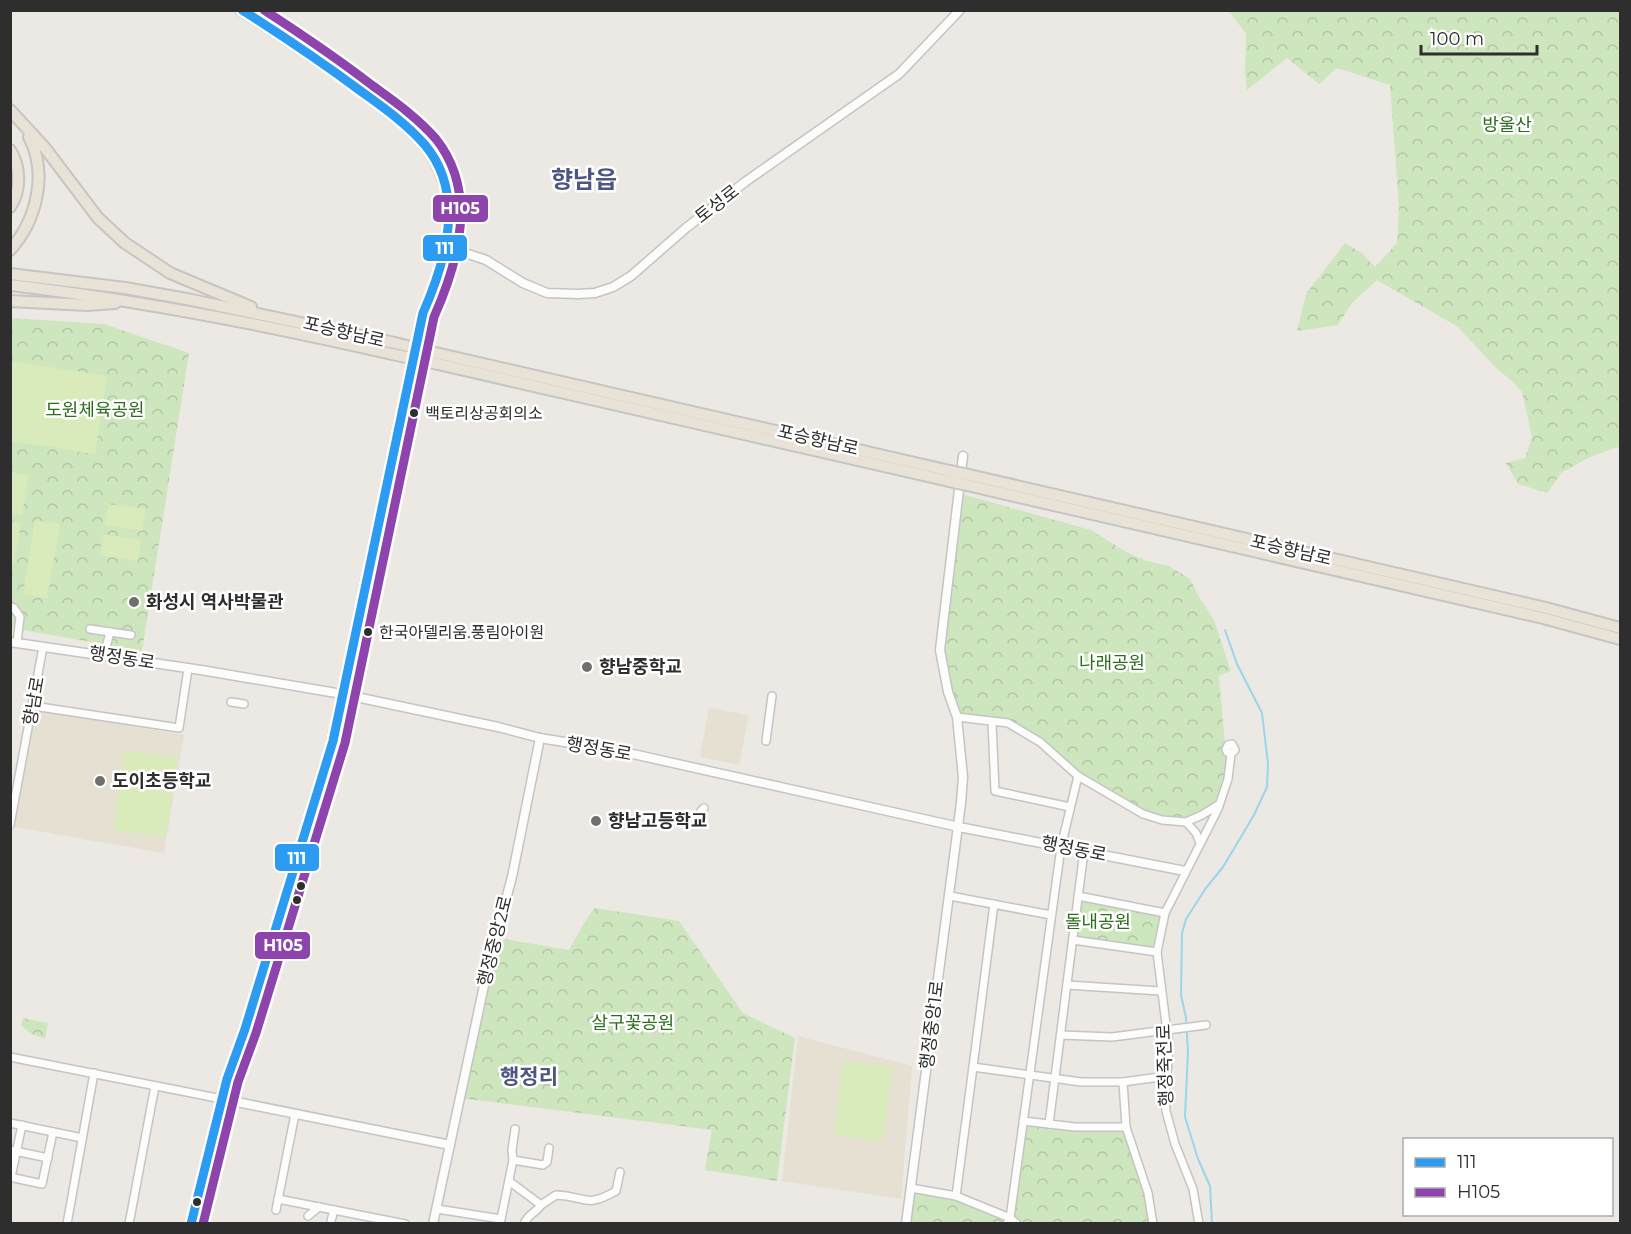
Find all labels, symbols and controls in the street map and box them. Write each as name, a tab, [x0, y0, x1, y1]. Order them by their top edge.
scale bar	[1421, 18, 1536, 56]
text: 100 m	[1430, 28, 1484, 50]
park label: 방울산	[1482, 114, 1532, 136]
district label: 향남읍	[551, 165, 617, 194]
street label: 토성로	[691, 180, 743, 228]
line badge: H105	[432, 194, 489, 223]
text: H105	[440, 199, 480, 218]
line badge: 111	[422, 234, 468, 262]
text: 111	[436, 239, 454, 258]
street label: 포승향남로	[301, 312, 387, 352]
park label: 도원체육공원	[45, 399, 145, 421]
place label: 백토리상공회의소	[425, 404, 543, 423]
marker: 백토리상공회의소	[408, 407, 420, 419]
street label: 포승향남로	[775, 420, 861, 460]
street label: 포승향남로	[1248, 530, 1334, 570]
place label: 화성시 역사박물관	[146, 591, 284, 613]
marker: 화성시 역사박물관	[127, 595, 141, 609]
place label: 한국아델리움.풍림아이원	[379, 623, 544, 642]
marker: 한국아델리움.풍림아이원	[362, 626, 374, 638]
street label: 행정동로	[88, 642, 156, 674]
park label: 나래공원	[1079, 652, 1145, 674]
place label: 향남중학교	[599, 656, 682, 678]
marker: 향남중학교	[580, 660, 594, 674]
street label: 향남로	[19, 675, 49, 727]
street label: 행정동로	[564, 732, 634, 766]
place label: 도이초등학교	[112, 770, 211, 792]
marker: 도이초등학교	[93, 774, 107, 788]
place label: 향남고등학교	[608, 810, 707, 832]
marker: 향남고등학교	[589, 814, 603, 828]
street label: 행정동로	[1039, 832, 1109, 866]
line badge: 111	[274, 843, 320, 872]
text: 111	[288, 849, 306, 868]
unlabelled marker	[295, 880, 307, 892]
street label: 행정중앙2로	[473, 893, 517, 989]
unlabelled marker	[291, 894, 303, 906]
park label: 돌내공원	[1065, 911, 1131, 933]
line badge: H105	[254, 931, 311, 960]
text: H105	[263, 936, 303, 955]
street label: 행정중앙1로	[916, 979, 948, 1071]
park label: 살구꽃공원	[592, 1012, 674, 1034]
street label: 행정죽전로	[1153, 1023, 1177, 1107]
district label: 행정리	[500, 1064, 558, 1089]
legend	[1403, 1138, 1613, 1216]
text: 111	[1457, 1151, 1477, 1173]
text: H105	[1457, 1181, 1500, 1203]
unlabelled marker	[191, 1196, 203, 1208]

